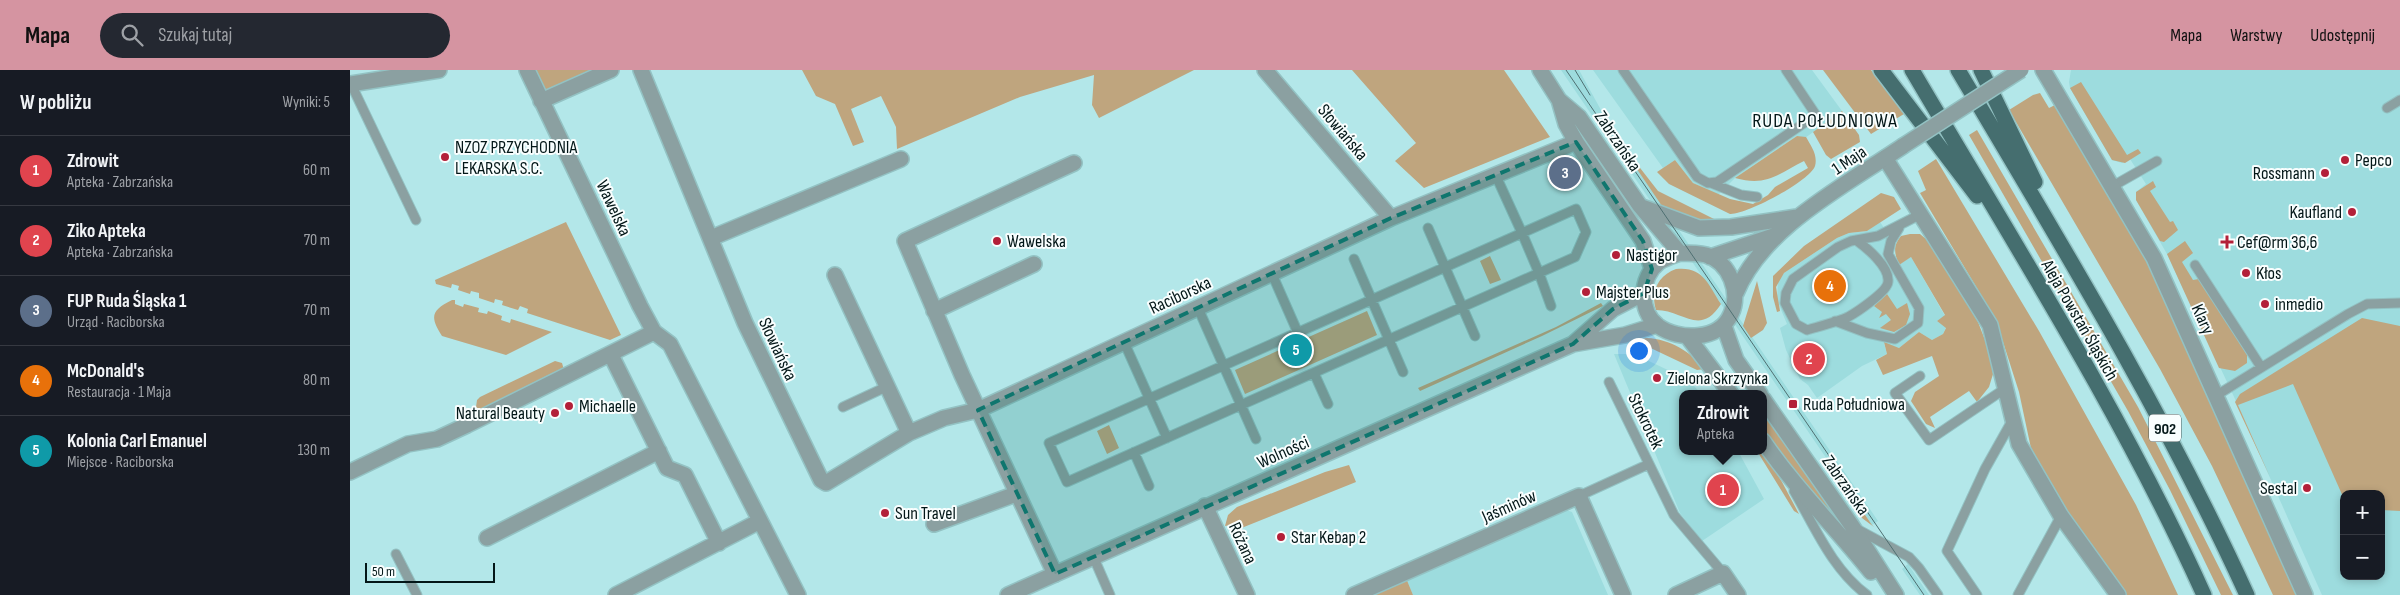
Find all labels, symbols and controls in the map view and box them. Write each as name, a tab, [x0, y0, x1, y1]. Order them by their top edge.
search box	[100, 13, 450, 58]
text: Mapa	[25, 21, 70, 50]
icon: search	[118, 21, 146, 49]
text: Szukaj tutaj	[158, 24, 232, 47]
text: Mapa	[2170, 25, 2202, 46]
text: Warstwy	[2230, 25, 2282, 46]
text: Udostępnij	[2310, 25, 2375, 46]
text: W pobliżu	[20, 90, 91, 115]
text: Wyniki: 5	[283, 93, 330, 112]
street label: Słowiańska	[1313, 100, 1372, 165]
street label: Zabrzańska	[1590, 107, 1645, 175]
district label: RUDA POŁUDNIOWA	[1752, 109, 1898, 133]
place label: NZOZ PRZYCHODNIA LEKARSKA S.C.	[455, 137, 577, 179]
street label: 1 Maja	[1828, 141, 1871, 179]
text: Zdrowit	[67, 150, 119, 173]
place label: Pepco	[2355, 150, 2392, 171]
marker: NZOZ PRZYCHODNIA LEKARSKA S.C.	[439, 151, 451, 163]
pin: 3	[1549, 154, 1581, 192]
marker: Pepco	[2339, 154, 2351, 166]
text: 1	[33, 161, 39, 180]
text: 60 m	[303, 161, 330, 180]
place label: Rossmann	[2253, 163, 2315, 184]
marker: Rossmann	[2319, 167, 2331, 179]
text: Apteka · Zabrzańska	[67, 173, 173, 192]
street label: Wawelska	[592, 177, 636, 239]
place label: Kaufland	[2289, 202, 2342, 223]
marker: Kaufland	[2346, 206, 2358, 218]
text: Ziko Apteka	[67, 220, 146, 243]
text: 2	[32, 231, 40, 250]
text: 70 m	[304, 231, 330, 250]
place label: Wawelska	[1007, 231, 1066, 252]
place label: Cef@rm 36,6	[2237, 232, 2317, 253]
marker: Wawelska	[991, 235, 1003, 247]
marker: Cef@rm 36,6	[2221, 236, 2233, 248]
text: Apteka · Zabrzańska	[67, 243, 173, 262]
place label: Nastigor	[1626, 245, 1677, 266]
marker: Nastigor	[1610, 249, 1622, 261]
street label: Aleja Powstań Śląskich	[2036, 255, 2123, 384]
place label: Kłos	[2256, 263, 2282, 284]
pin: 4	[1814, 267, 1846, 305]
marker: Kłos	[2240, 267, 2252, 279]
street label: Raciborska	[1146, 272, 1214, 319]
place label: Majster Plus	[1596, 282, 1669, 303]
marker: Majster Plus	[1580, 286, 1592, 298]
text: FUP Ruda Śląska 1	[67, 290, 186, 313]
place label: inmedio	[2275, 294, 2323, 315]
marker: inmedio	[2259, 298, 2271, 310]
text: 3	[32, 301, 40, 320]
text: 70 m	[304, 301, 330, 320]
street label: Klary	[2187, 301, 2218, 338]
text: Urząd · Raciborska	[67, 313, 165, 332]
street label: Słowiańska	[754, 314, 801, 384]
pin: 5	[1280, 331, 1312, 369]
your location	[1626, 338, 1652, 364]
pin: 2	[1793, 340, 1825, 378]
text: McDonald's	[67, 360, 144, 383]
place label: Zielona Skrzynka	[1667, 368, 1768, 389]
text: 4	[32, 371, 40, 390]
text: 80 m	[303, 371, 330, 390]
marker: Zielona Skrzynka	[1651, 372, 1663, 384]
text: Restauracja · 1 Maja	[67, 383, 171, 402]
street label: Stokrotek	[1623, 390, 1668, 453]
popup	[1679, 390, 1767, 455]
place label: Ruda Południowa	[1803, 394, 1905, 415]
place label: Michaelle	[579, 396, 636, 417]
marker: Ruda Południowa	[1787, 398, 1799, 410]
marker: Michaelle	[563, 400, 575, 412]
text: Zdrowit	[1697, 402, 1749, 425]
place label: Natural Beauty	[456, 403, 545, 424]
marker: Natural Beauty	[549, 407, 561, 419]
road number: 902	[2149, 414, 2181, 442]
text: Apteka	[1697, 425, 1734, 444]
text: Kolonia Carl Emanuel	[67, 430, 207, 453]
street label: Wolności	[1254, 432, 1312, 473]
text: 5	[32, 441, 40, 460]
text: 130 m	[298, 441, 330, 460]
street label: Zabrzańska	[1817, 451, 1874, 519]
text: Miejsce · Raciborska	[67, 453, 174, 472]
pin: 1	[1707, 471, 1739, 509]
place label: Sestal	[2260, 478, 2297, 499]
marker: Sestal	[2301, 482, 2313, 494]
street label: Jaśminów	[1478, 485, 1540, 528]
map controls	[2340, 490, 2385, 580]
button: +	[2340, 490, 2385, 535]
place label: Sun Travel	[895, 503, 956, 524]
marker: Sun Travel	[879, 507, 891, 519]
street label: Różana	[1224, 519, 1261, 567]
place label: Star Kebap 2	[1291, 527, 1366, 548]
marker: Star Kebap 2	[1275, 531, 1287, 543]
button: −	[2340, 535, 2385, 580]
scale bar	[365, 560, 495, 583]
text: 50 m	[372, 563, 395, 580]

